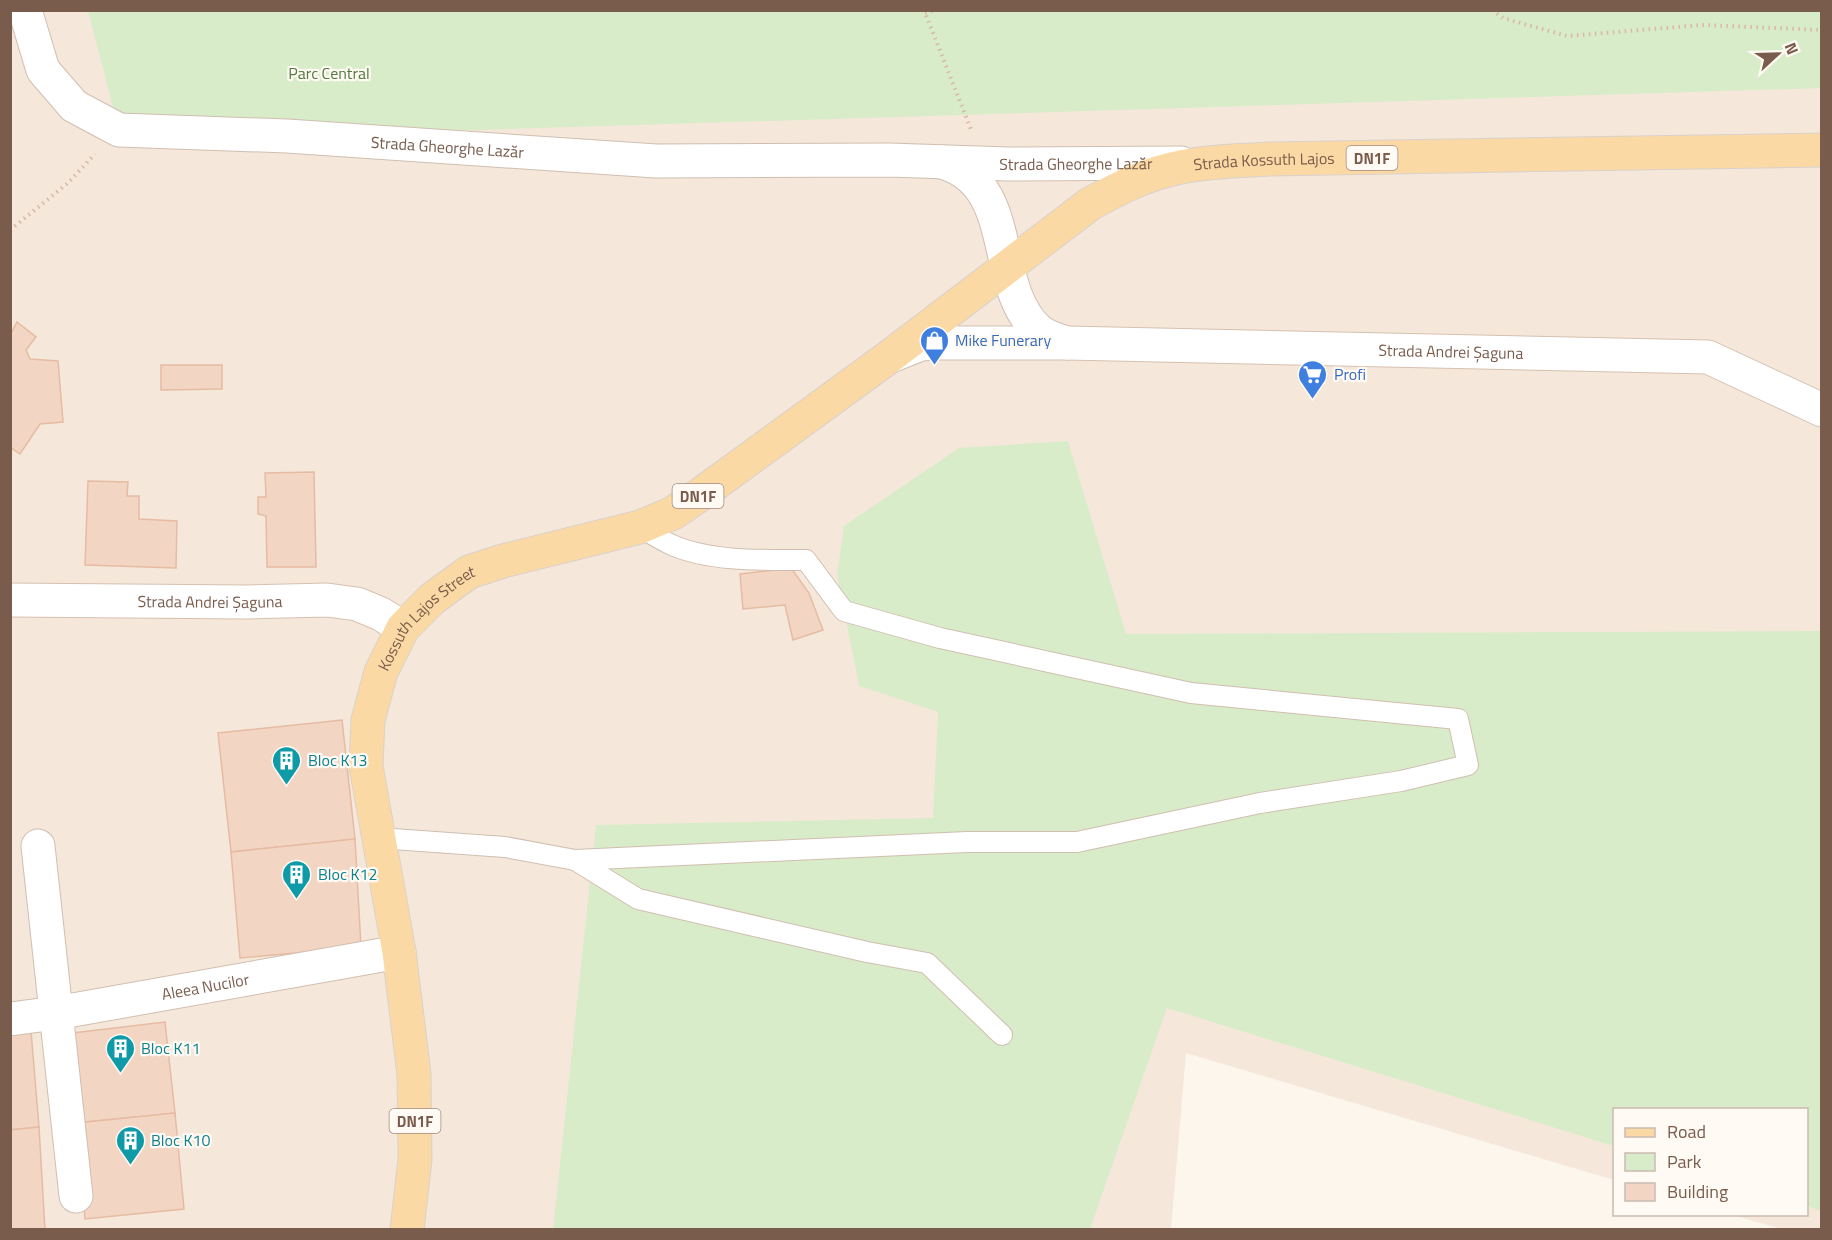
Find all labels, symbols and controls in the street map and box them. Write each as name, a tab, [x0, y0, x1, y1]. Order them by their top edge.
north arrow	[1748, 24, 1808, 84]
text: N	[1779, 39, 1805, 58]
park label: Parc Central	[288, 61, 370, 85]
street label: Strada Gheorghe Lazăr	[370, 130, 525, 164]
street label: Strada Kossuth Lajos	[1192, 146, 1335, 177]
road number: DN1F	[1346, 146, 1398, 170]
street label: Strada Gheorghe Lazăr	[999, 151, 1153, 176]
shop icon: Mike Funerary	[918, 324, 950, 366]
place label: Mike Funerary	[955, 328, 1051, 352]
street label: Strada Andrei Șaguna	[1378, 338, 1524, 365]
supermarket icon: Profi	[1297, 358, 1329, 400]
place label: Profi	[1334, 362, 1366, 386]
road number: DN1F	[672, 484, 724, 508]
street label: Kossuth Lajos Street	[371, 559, 478, 675]
street label: Strada Andrei Șaguna	[137, 589, 283, 614]
building icon: Bloc K13	[271, 744, 303, 786]
place label: Bloc K13	[308, 748, 368, 772]
building icon: Bloc K12	[281, 858, 313, 900]
place label: Bloc K12	[318, 862, 378, 886]
street label: Aleea Nucilor	[160, 967, 251, 1006]
building icon: Bloc K11	[104, 1032, 136, 1074]
place label: Bloc K11	[141, 1036, 201, 1060]
legend	[1613, 1108, 1808, 1216]
road number: DN1F	[390, 1109, 440, 1133]
text: Road	[1667, 1118, 1706, 1145]
building icon: Bloc K10	[114, 1124, 146, 1166]
place label: Bloc K10	[151, 1128, 211, 1152]
text: Park	[1667, 1148, 1702, 1175]
text: Building	[1667, 1178, 1728, 1205]

